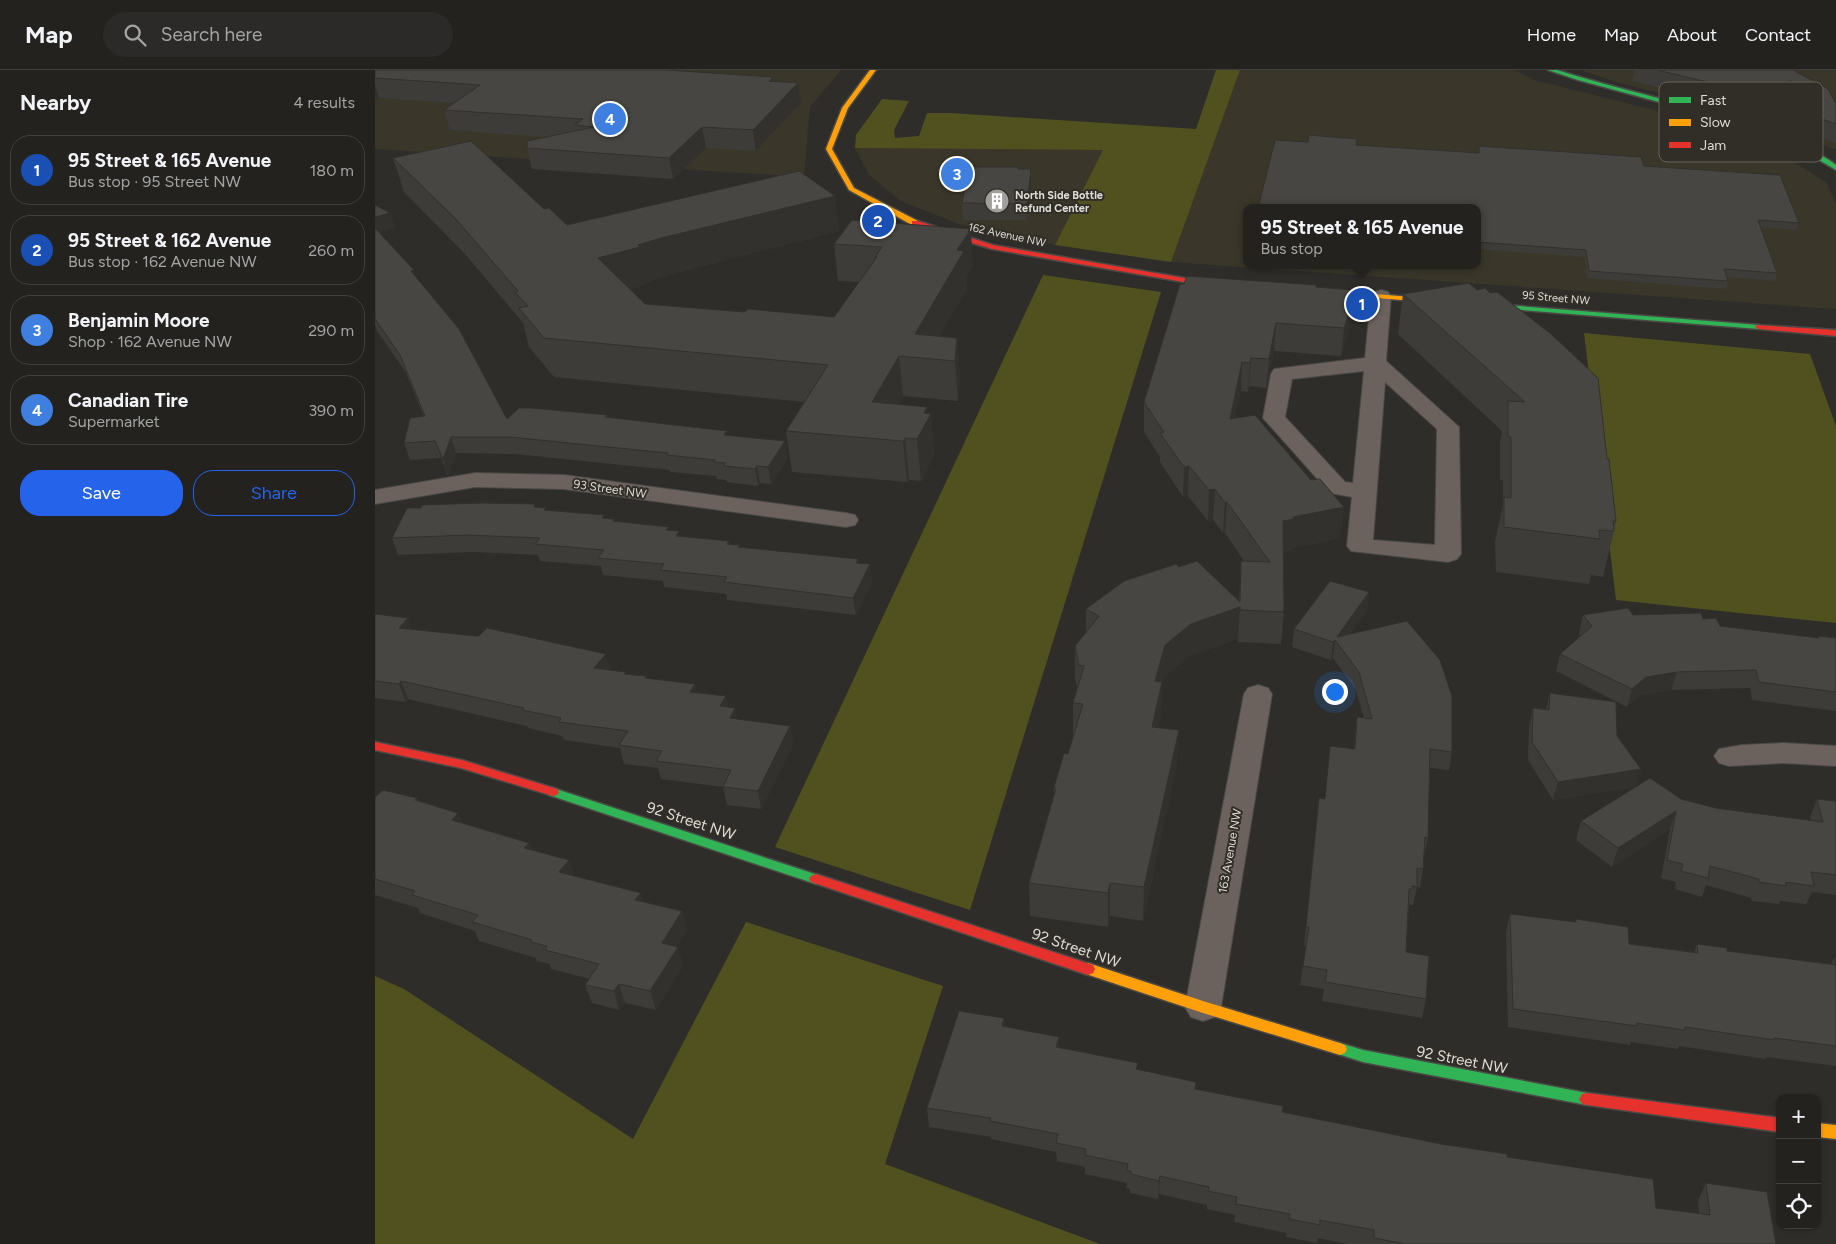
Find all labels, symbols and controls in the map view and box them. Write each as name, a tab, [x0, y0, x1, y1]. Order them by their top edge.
search box	[103, 12, 453, 57]
text: Map	[25, 20, 73, 49]
icon: search	[121, 21, 149, 49]
text: Search here	[161, 23, 262, 46]
text: Home	[1527, 24, 1576, 46]
text: Map	[1604, 24, 1639, 46]
text: About	[1667, 24, 1717, 46]
text: Contact	[1745, 24, 1811, 46]
legend	[1659, 82, 1823, 162]
text: Nearby	[20, 90, 91, 115]
text: Fast	[1700, 92, 1726, 109]
text: 4 results	[294, 93, 355, 112]
pin: 4	[594, 100, 626, 138]
text: Slow	[1700, 114, 1731, 131]
text: Jam	[1700, 137, 1726, 154]
text: 95 Street & 165 Avenue	[68, 149, 271, 172]
pin: 3	[941, 155, 973, 193]
text: 1	[34, 161, 40, 180]
text: 180 m	[310, 161, 354, 180]
text: Bus stop · 95 Street NW	[68, 172, 241, 191]
building icon: North Side Bottle Refund Center	[984, 188, 1010, 214]
place label: North Side Bottle Refund Center	[1015, 189, 1103, 215]
pin: 2	[862, 202, 894, 240]
popup	[1243, 204, 1481, 269]
text: 95 Street & 165 Avenue	[1260, 216, 1464, 239]
street label: 162 Avenue NW	[967, 220, 1047, 250]
text: 95 Street & 162 Avenue	[68, 229, 271, 252]
text: Bus stop	[1260, 239, 1323, 258]
text: 2	[32, 241, 42, 260]
text: 260 m	[308, 241, 354, 260]
text: Bus stop · 162 Avenue NW	[68, 252, 257, 271]
pin: 1	[1346, 285, 1378, 323]
street label: 95 Street NW	[1522, 289, 1591, 307]
text: Benjamin Moore	[68, 309, 210, 332]
text: 3	[33, 321, 41, 340]
text: 290 m	[308, 321, 354, 340]
text: Shop · 162 Avenue NW	[68, 332, 232, 351]
text: Canadian Tire	[68, 389, 188, 412]
text: 4	[32, 401, 42, 420]
text: 390 m	[308, 401, 354, 420]
text: Supermarket	[68, 412, 160, 431]
button: Save	[20, 470, 183, 516]
button: Share	[193, 470, 355, 516]
street label: 93 Street NW	[573, 477, 648, 501]
your location	[1322, 679, 1348, 705]
street label: 92 Street NW	[644, 798, 738, 844]
street label: 163 Avenue NW	[1216, 807, 1244, 894]
street label: 92 Street NW	[1029, 924, 1123, 972]
street label: 92 Street NW	[1415, 1042, 1510, 1078]
map controls	[1776, 1094, 1821, 1229]
button: +	[1776, 1094, 1821, 1139]
button: −	[1776, 1139, 1821, 1184]
button: locate	[1776, 1184, 1821, 1229]

